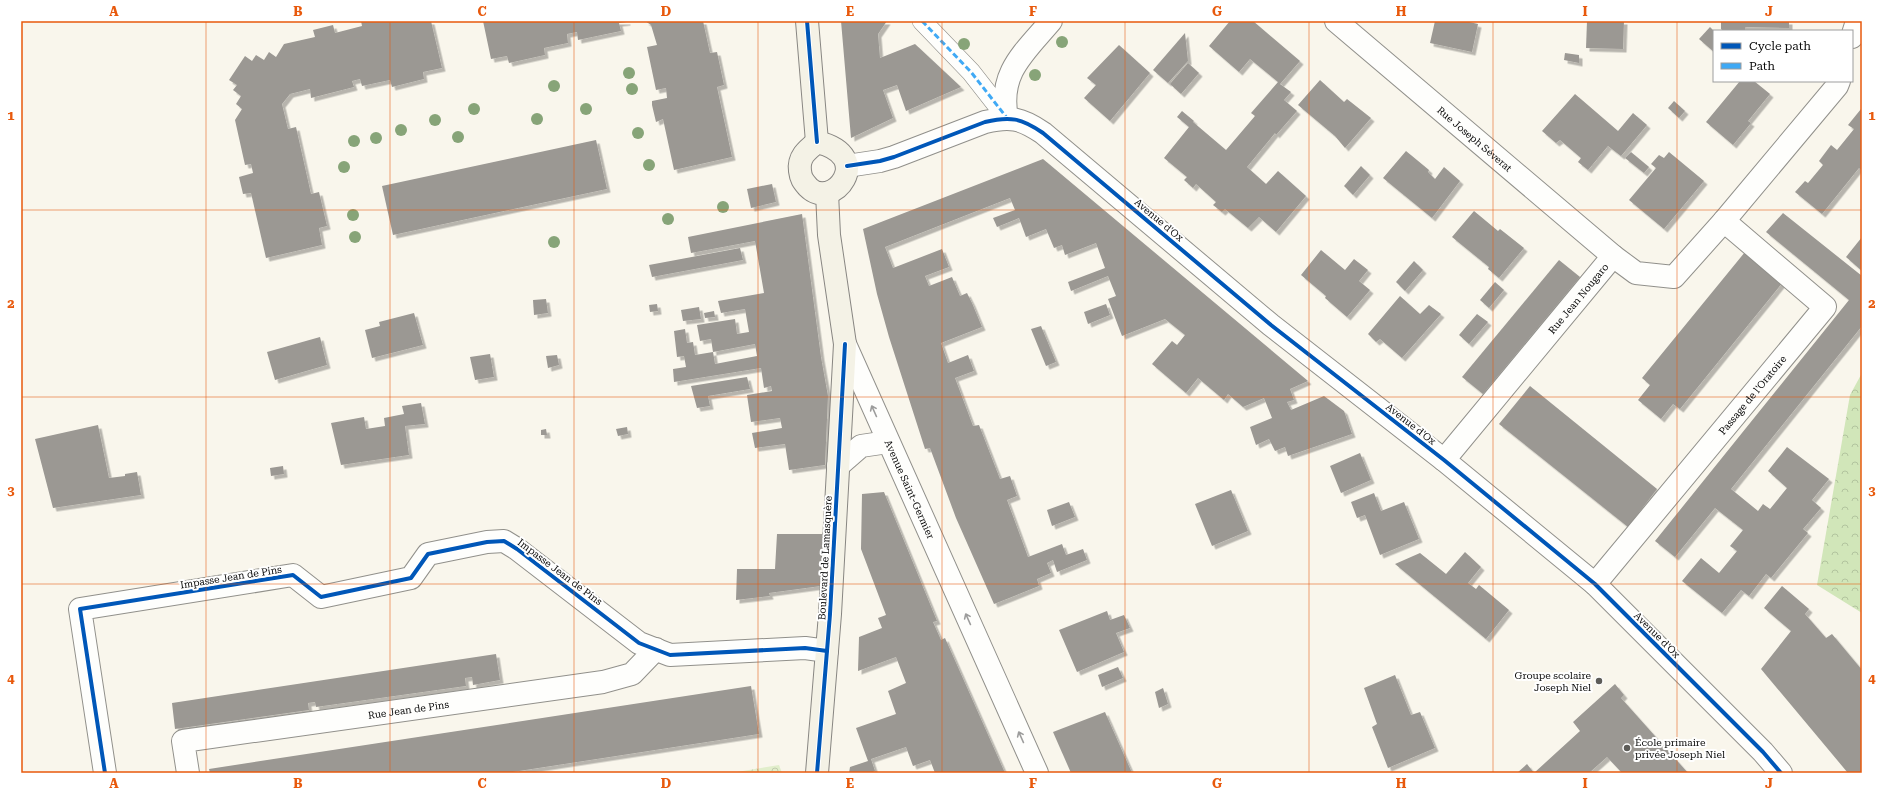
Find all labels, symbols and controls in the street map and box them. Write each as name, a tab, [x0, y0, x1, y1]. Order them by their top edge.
text: A	[109, 4, 119, 19]
text: B	[293, 4, 303, 19]
text: C	[477, 4, 487, 19]
text: D	[661, 4, 671, 19]
text: E	[846, 4, 854, 19]
text: F	[1029, 4, 1037, 19]
text: G	[1212, 4, 1222, 19]
text: H	[1396, 4, 1407, 19]
text: I	[1582, 4, 1588, 19]
text: J	[1765, 4, 1773, 19]
legend	[1713, 30, 1853, 82]
text: Cycle path	[1749, 39, 1811, 53]
text: Path	[1749, 59, 1775, 73]
street label: Rue Joseph Séverat	[1435, 104, 1515, 174]
text: 1	[7, 108, 15, 123]
text: 1	[1868, 108, 1876, 123]
street label: Avenue d'Ox	[1132, 196, 1186, 244]
street label: Rue Jean Nougaro	[1546, 261, 1610, 336]
text: 2	[7, 296, 15, 311]
text: 2	[1868, 296, 1876, 311]
street label: Passage de l'Oratoire	[1716, 353, 1788, 436]
street label: Avenue d'Ox	[1384, 401, 1438, 447]
one-way arrow	[870, 405, 877, 417]
street label: Avenue Saint-Germier	[883, 438, 937, 540]
text: 3	[7, 483, 15, 498]
text: 3	[1868, 483, 1876, 498]
street label: Boulevard de Lamasquère	[816, 495, 834, 620]
street label: Impasse Jean de Pins	[516, 537, 605, 607]
street label: Impasse Jean de Pins	[179, 563, 283, 590]
street label: Avenue d'Ox	[1632, 610, 1682, 660]
one-way arrow	[963, 613, 971, 625]
place label: Groupe scolaire Joseph Niel	[1515, 670, 1591, 693]
text: 4	[7, 671, 15, 686]
text: 4	[1868, 671, 1876, 686]
marker: Groupe scolaire Joseph Niel	[1594, 676, 1604, 686]
street label: Rue Jean de Pins	[367, 698, 450, 720]
one-way arrow	[1017, 732, 1024, 744]
place label: École primaire privée Joseph Niel	[1635, 737, 1725, 760]
marker: École primaire privée Joseph Niel	[1622, 743, 1632, 753]
text: A	[109, 776, 119, 791]
text: B	[293, 776, 303, 791]
text: C	[477, 776, 487, 791]
text: D	[661, 776, 671, 791]
text: E	[846, 776, 854, 791]
text: F	[1029, 776, 1037, 791]
text: G	[1212, 776, 1222, 791]
text: H	[1396, 776, 1407, 791]
text: I	[1582, 776, 1588, 791]
text: J	[1765, 776, 1773, 791]

